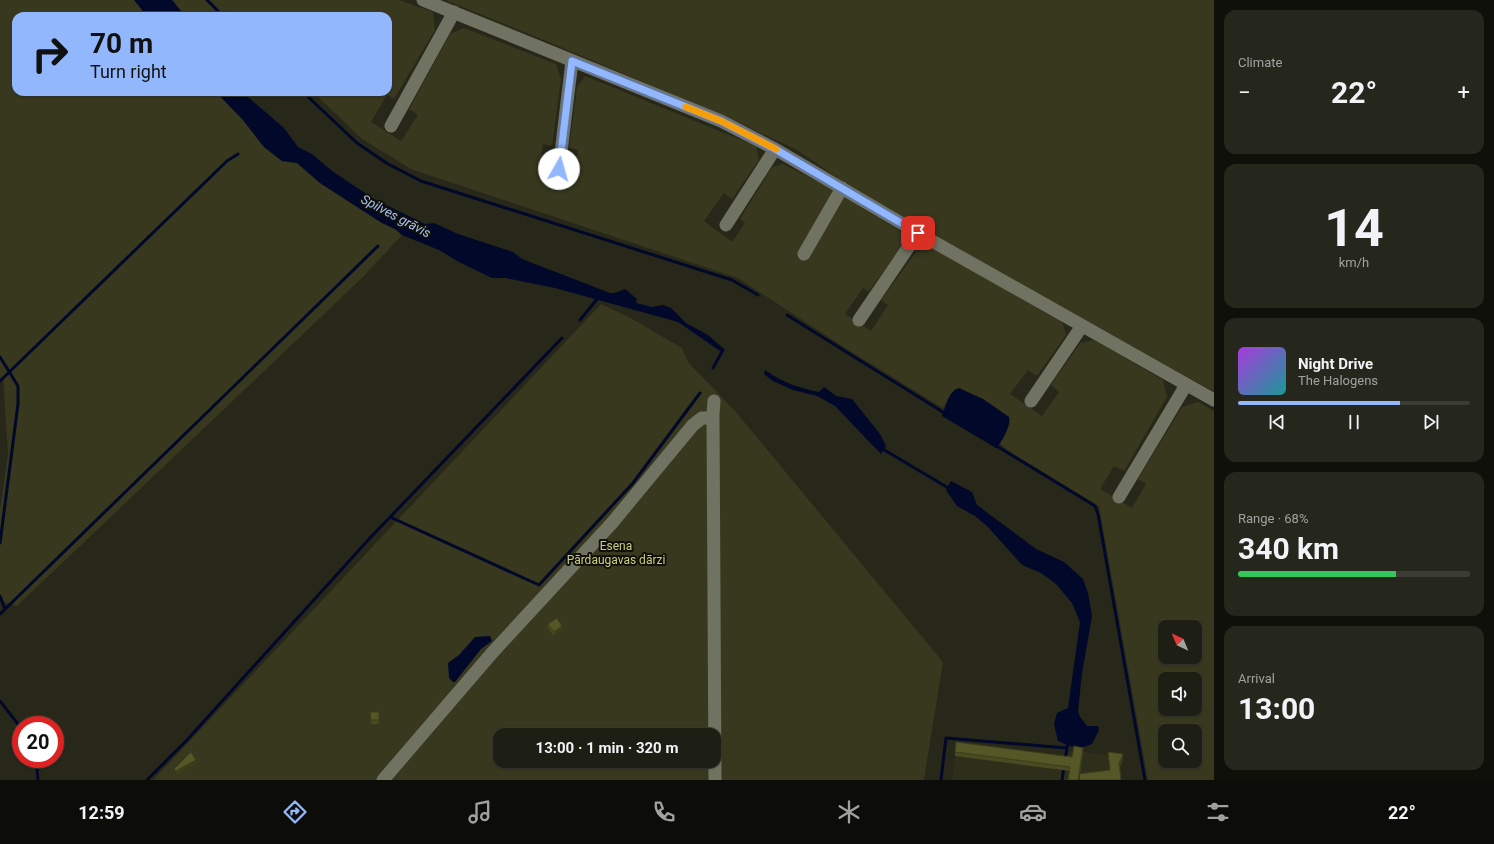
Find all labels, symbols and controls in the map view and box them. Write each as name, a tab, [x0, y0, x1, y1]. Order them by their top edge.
text: 70 m	[90, 27, 153, 60]
icon: right	[24, 28, 76, 80]
text: Climate	[1238, 55, 1282, 70]
text: Turn right	[90, 61, 167, 82]
text: 22°	[1331, 75, 1377, 110]
text: −	[1238, 80, 1251, 105]
text: +	[1458, 80, 1470, 105]
position arrow	[538, 148, 580, 190]
water label: Spilves grāvis	[359, 191, 434, 241]
text: 14	[1324, 198, 1384, 259]
pin	[901, 216, 935, 250]
icon: arrive	[907, 222, 929, 244]
text: km/h	[1339, 255, 1369, 270]
text: Night Drive	[1298, 355, 1373, 373]
text: The Halogens	[1298, 373, 1378, 388]
icon: previous	[1266, 411, 1288, 433]
icon: pause	[1343, 411, 1365, 433]
icon: next	[1420, 411, 1442, 433]
text: Range · 68%	[1238, 511, 1308, 526]
text: 340 km	[1238, 531, 1339, 566]
park label: Esena Pārdaugavas dārzi	[567, 539, 665, 567]
north arrow	[1158, 620, 1202, 664]
map controls	[1158, 620, 1202, 768]
text: Arrival	[1238, 671, 1275, 686]
button: sound	[1158, 672, 1202, 716]
text: 13:00	[1238, 691, 1315, 726]
speed limit sign: 20	[12, 716, 64, 768]
button: search	[1158, 724, 1202, 768]
text: 13:00 · 1 min · 320 m	[536, 739, 678, 757]
icon: directions	[281, 798, 309, 826]
icon: music	[466, 798, 494, 826]
icon: phone	[650, 798, 678, 826]
icon: climate	[835, 798, 863, 826]
icon: car	[1019, 798, 1047, 826]
icon: filters	[1204, 798, 1232, 826]
text: 12:59	[78, 802, 125, 823]
text: 22°	[1388, 802, 1416, 823]

